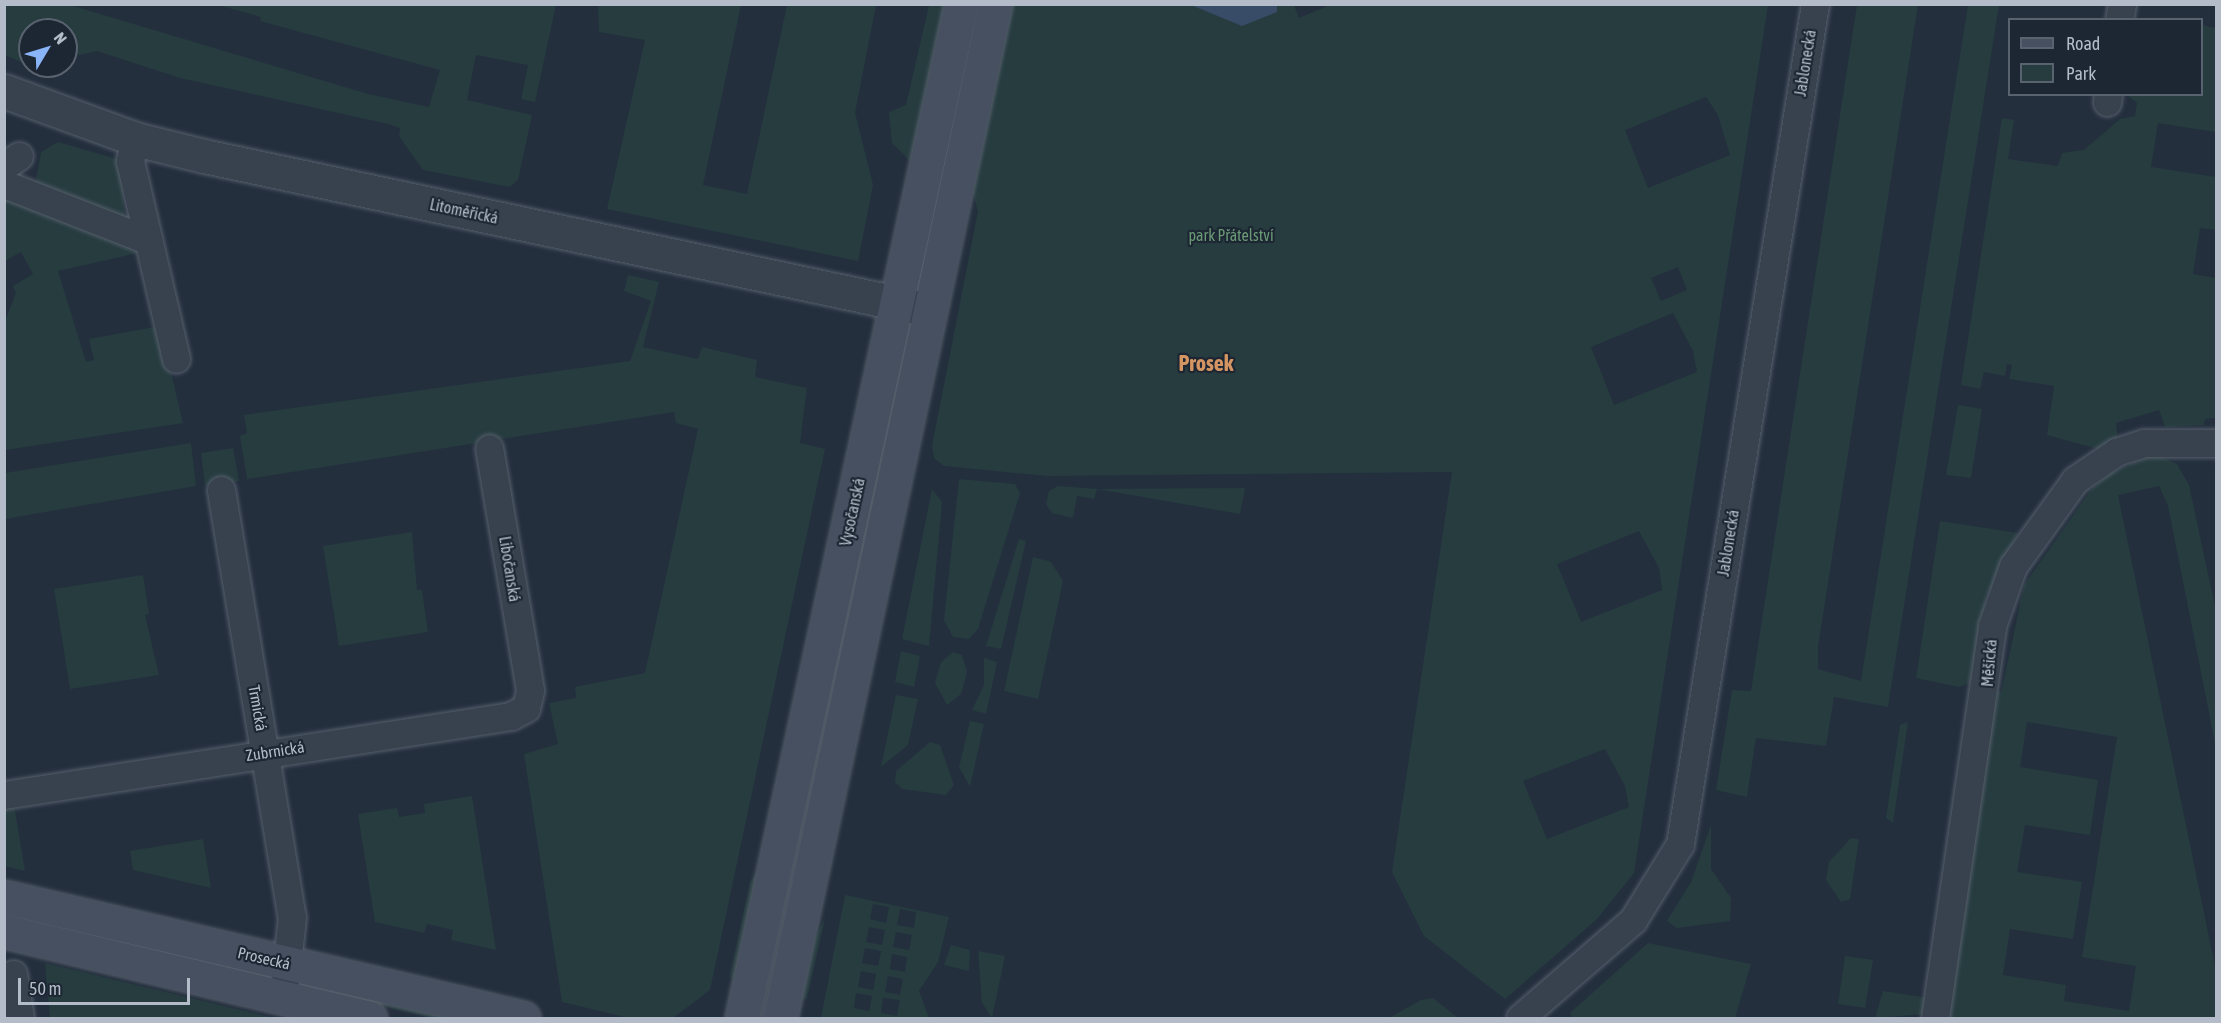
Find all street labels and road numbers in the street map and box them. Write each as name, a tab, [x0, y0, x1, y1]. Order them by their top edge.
street label: Jablonecká	[1790, 28, 1820, 98]
street label: Litoměřická	[428, 194, 500, 228]
street label: Vysočanská	[835, 476, 869, 548]
street label: Jablonecká	[1713, 508, 1743, 578]
street label: Libočanská	[495, 535, 525, 603]
street label: Měšická	[1977, 638, 2001, 688]
street label: Trmická	[245, 683, 271, 733]
street label: Zubrnická	[244, 737, 306, 765]
street label: Prosecká	[236, 943, 292, 973]

